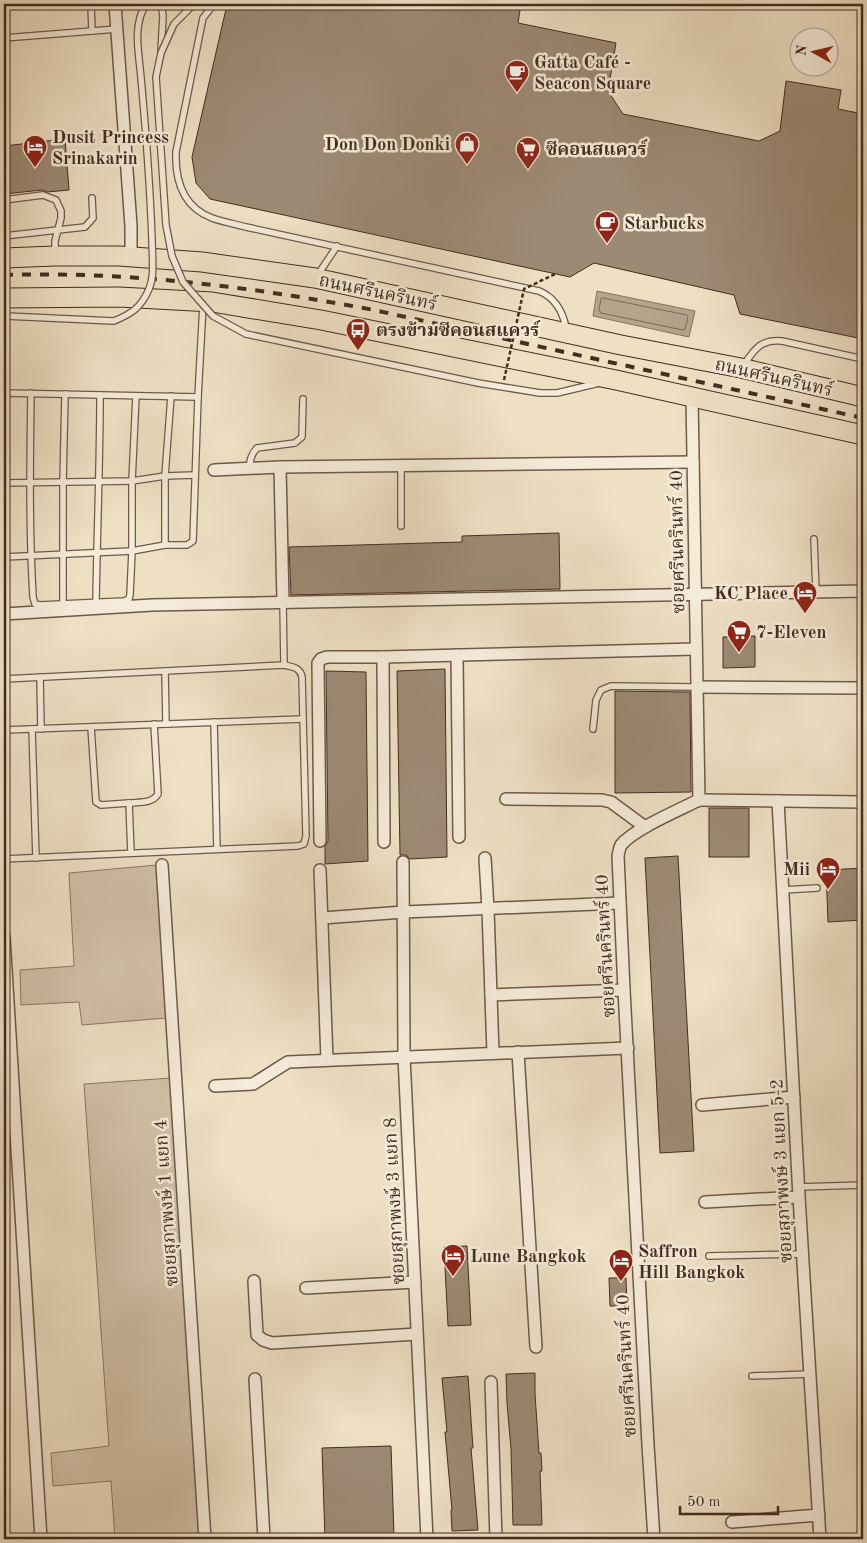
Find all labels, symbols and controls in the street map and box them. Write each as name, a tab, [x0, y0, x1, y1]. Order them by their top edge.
north arrow	[790, 28, 840, 78]
text: N	[794, 44, 810, 57]
place label: Gatta Café - Seacon Square	[534, 54, 651, 93]
cafe icon: Gatta Café - Seacon Square	[504, 59, 530, 93]
place label: Dusit Princess Srinakarin	[52, 129, 169, 168]
shop icon: Don Don Donki	[454, 131, 480, 165]
hotel icon: Dusit Princess Srinakarin	[22, 134, 48, 168]
place label: Don Don Donki	[325, 136, 450, 154]
supermarket icon: ซีคอนสแควร์	[515, 136, 541, 170]
place label: ซีคอนสแควร์	[546, 139, 648, 159]
cafe icon: Starbucks	[594, 210, 620, 244]
place label: Starbucks	[624, 215, 705, 233]
street label: ถนนศรีนครินทร์	[317, 269, 440, 314]
bus stop icon: ตรงข้ามซีคอนสแควร์	[345, 317, 371, 351]
place label: ตรงข้ามซีคอนสแควร์	[376, 320, 541, 340]
street label: ถนนศรีนครินทร์	[713, 353, 836, 400]
street label: ซอยศรีนครินทร์ 40	[665, 470, 688, 614]
hotel icon: KC Place	[792, 580, 818, 614]
place label: KC Place	[714, 585, 788, 603]
supermarket icon: 7-Eleven	[726, 619, 752, 653]
place label: 7-Eleven	[756, 624, 827, 642]
hotel icon: Mii	[815, 856, 841, 890]
place label: Mii	[783, 861, 810, 879]
street label: ซอยศรีนครินทร์ 40	[590, 874, 619, 1018]
street label: ซอยสุภาพงษ์ 3 แยก 5-2	[765, 1078, 798, 1264]
street label: ซอยสุภาพงษ์ 3 แยก 8	[379, 1117, 410, 1285]
street label: ซอยสุภาพงษ์ 1 แยก 4	[149, 1119, 184, 1287]
hotel icon: Lune Bangkok	[440, 1243, 466, 1277]
place label: Saffron Hill Bangkok	[638, 1243, 745, 1282]
place label: Lune Bangkok	[470, 1248, 587, 1266]
hotel icon: Saffron Hill Bangkok	[608, 1248, 634, 1282]
street label: ซอยศรีนครินทร์ 40	[611, 1294, 640, 1438]
scale bar	[680, 1483, 777, 1515]
text: 50 m	[687, 1495, 721, 1510]

